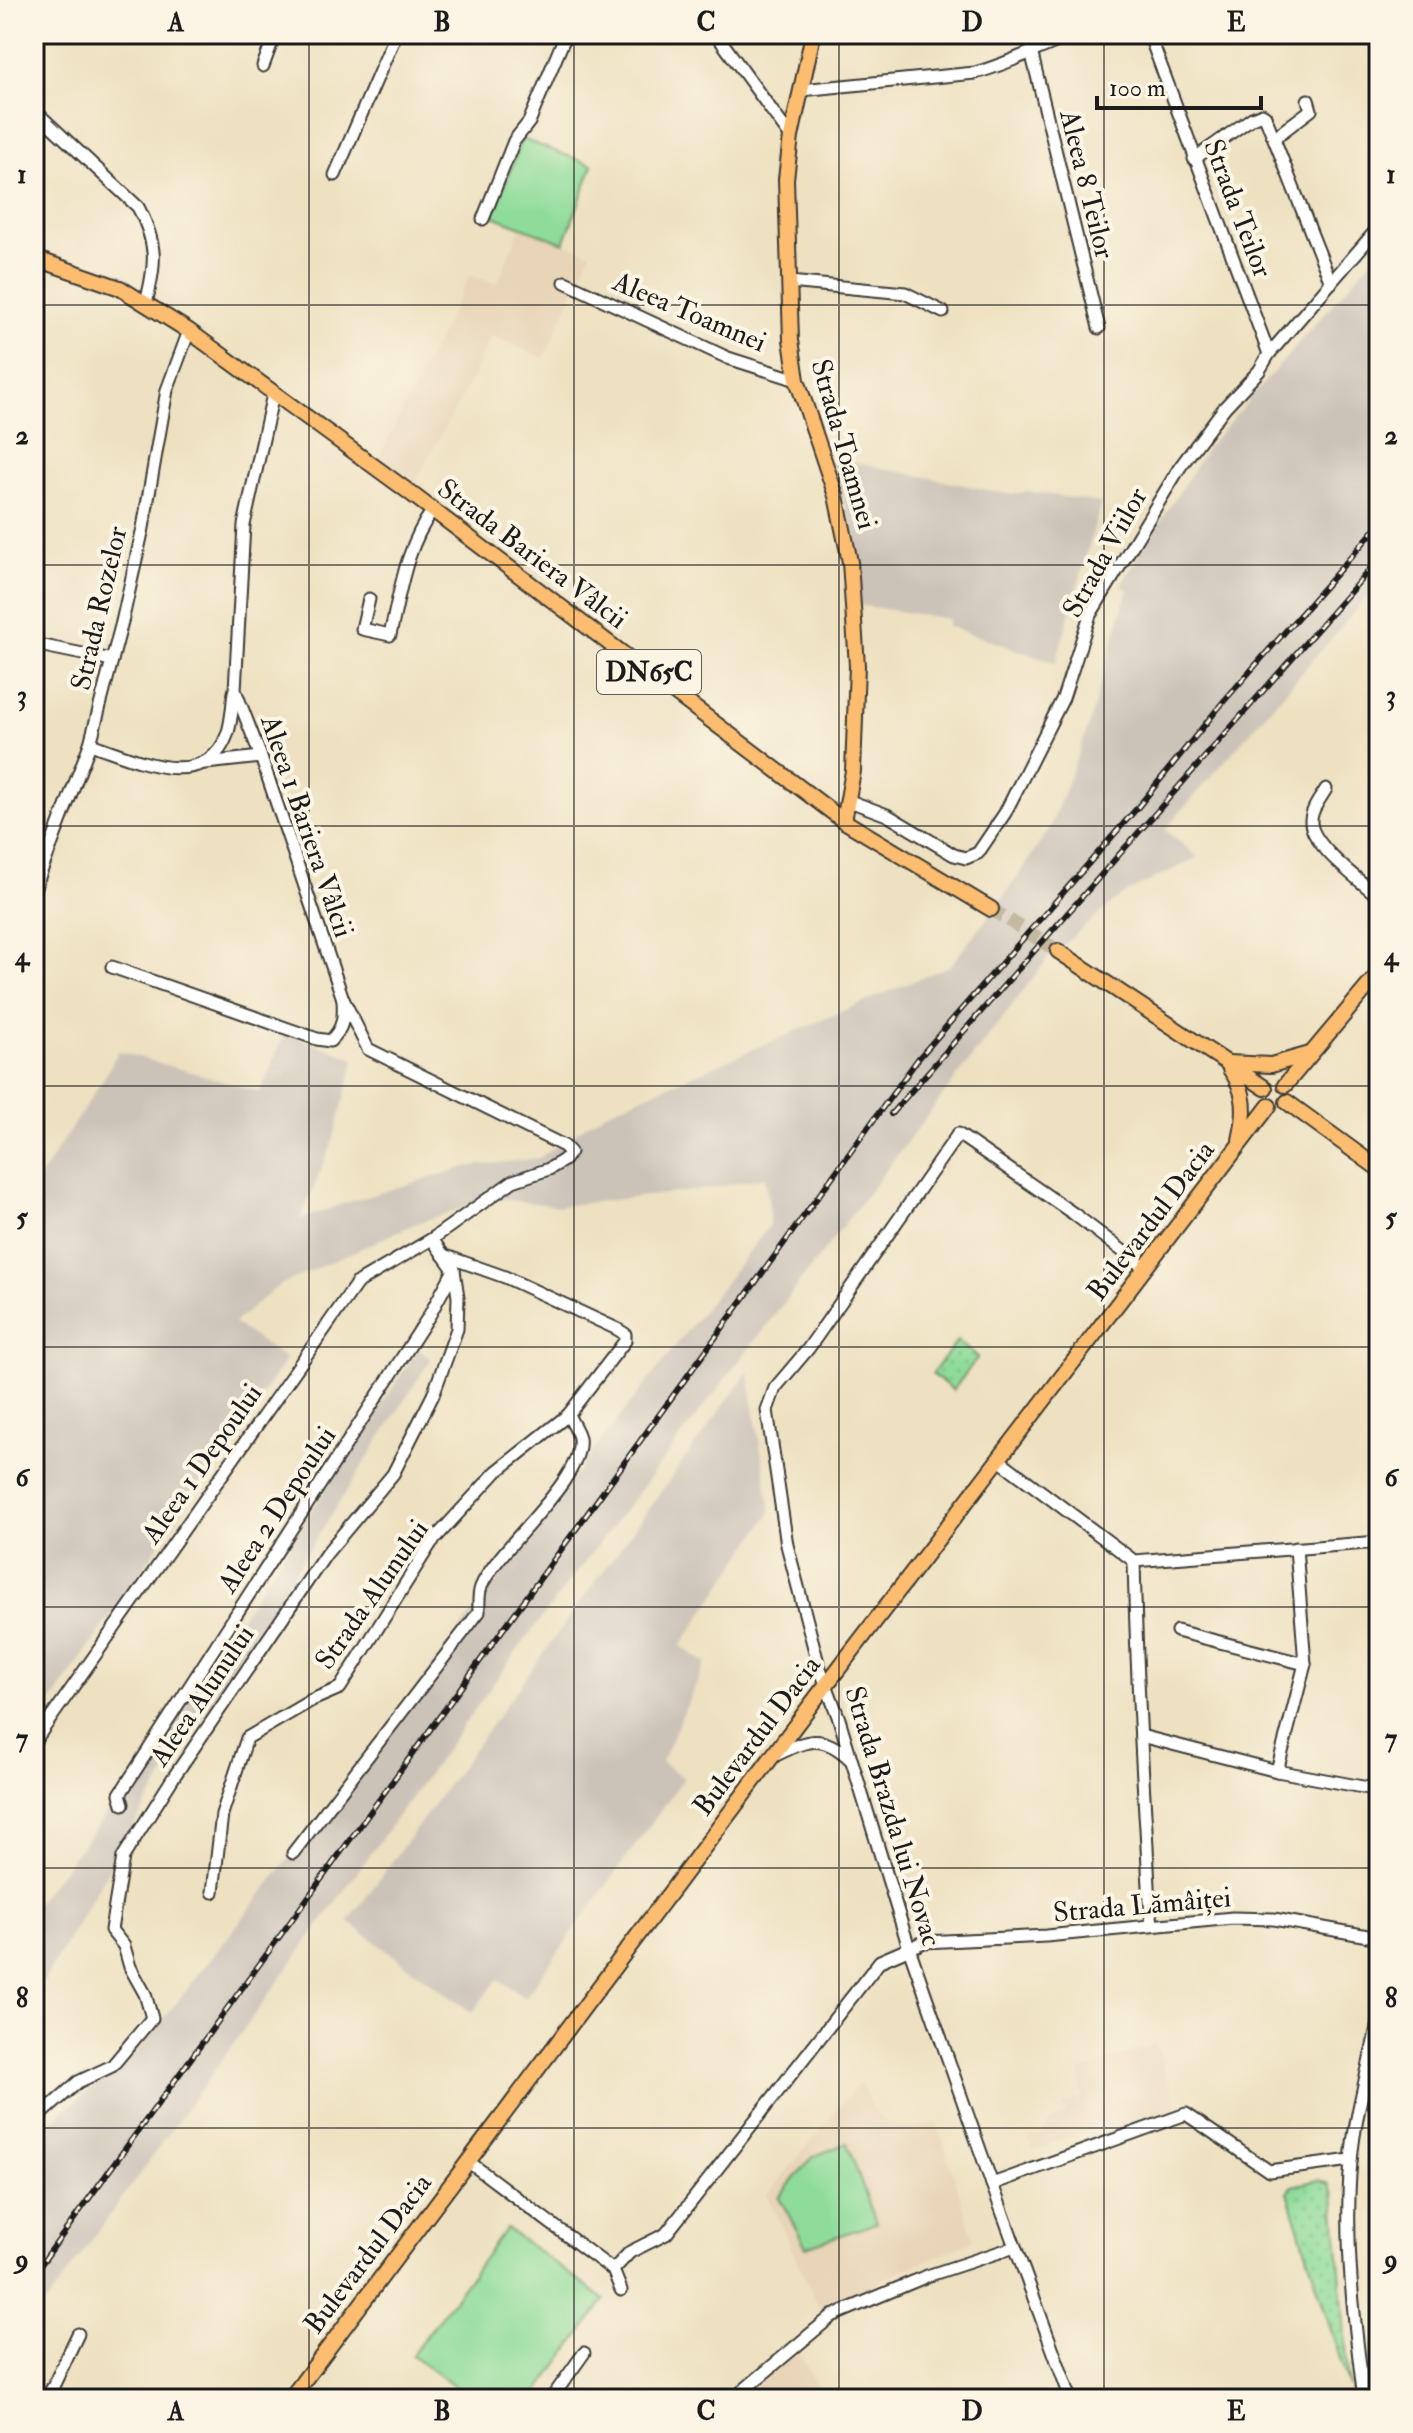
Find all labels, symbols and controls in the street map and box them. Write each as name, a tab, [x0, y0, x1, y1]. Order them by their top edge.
text: A	[167, 7, 185, 39]
text: B	[433, 7, 451, 39]
text: C	[696, 7, 716, 39]
text: D	[961, 7, 983, 39]
text: E	[1227, 7, 1246, 39]
scale bar	[1097, 60, 1261, 110]
text: 100 m	[1109, 73, 1166, 104]
street label: Aleea 8 Teilor	[1051, 105, 1122, 263]
street label: Strada Teilor	[1195, 135, 1280, 283]
text: 1	[17, 159, 27, 191]
text: 1	[1386, 159, 1396, 191]
street label: Aleea Toamnei	[607, 264, 771, 360]
street label: Strada Toamnei	[803, 355, 885, 533]
text: 2	[15, 420, 29, 452]
text: 2	[1384, 420, 1398, 452]
street label: Strada Bariera Vâlcii	[430, 471, 634, 637]
street label: Strada Viilor	[1055, 481, 1156, 624]
street label: Strada Rozelor	[64, 522, 135, 694]
road number: DN65C	[597, 650, 701, 694]
text: 3	[17, 680, 27, 712]
text: 3	[1386, 680, 1396, 712]
street label: Aleea 1 Bariera Vâlcii	[252, 710, 361, 942]
text: 4	[14, 941, 31, 973]
text: 4	[1383, 941, 1400, 973]
street label: Bulevardul Dacia	[1080, 1134, 1223, 1308]
text: 5	[16, 1202, 28, 1234]
text: 5	[1385, 1202, 1397, 1234]
street label: Aleea 1 Depoului	[134, 1377, 270, 1551]
street label: Aleea 2 Depoului	[210, 1420, 344, 1600]
text: 6	[15, 1462, 30, 1494]
text: 6	[1384, 1462, 1399, 1494]
street label: Strada Alunului	[308, 1513, 437, 1677]
street label: Aleea Alunului	[142, 1619, 262, 1774]
street label: Bulevardul Dacia	[686, 1649, 829, 1823]
street label: Strada Brazda lui Novac	[836, 1682, 949, 1951]
text: 7	[16, 1723, 28, 1755]
text: 7	[1385, 1723, 1397, 1755]
street label: Strada Lămâiței	[1052, 1880, 1233, 1931]
text: 8	[16, 1983, 28, 2015]
text: 8	[1385, 1983, 1397, 2015]
street label: Bulevardul Dacia	[297, 2167, 440, 2341]
text: 9	[12, 2244, 29, 2276]
text: 9	[1381, 2244, 1398, 2276]
text: A	[167, 2396, 185, 2428]
text: B	[433, 2396, 451, 2428]
text: C	[696, 2396, 716, 2428]
text: D	[961, 2396, 983, 2428]
text: E	[1227, 2396, 1246, 2428]

